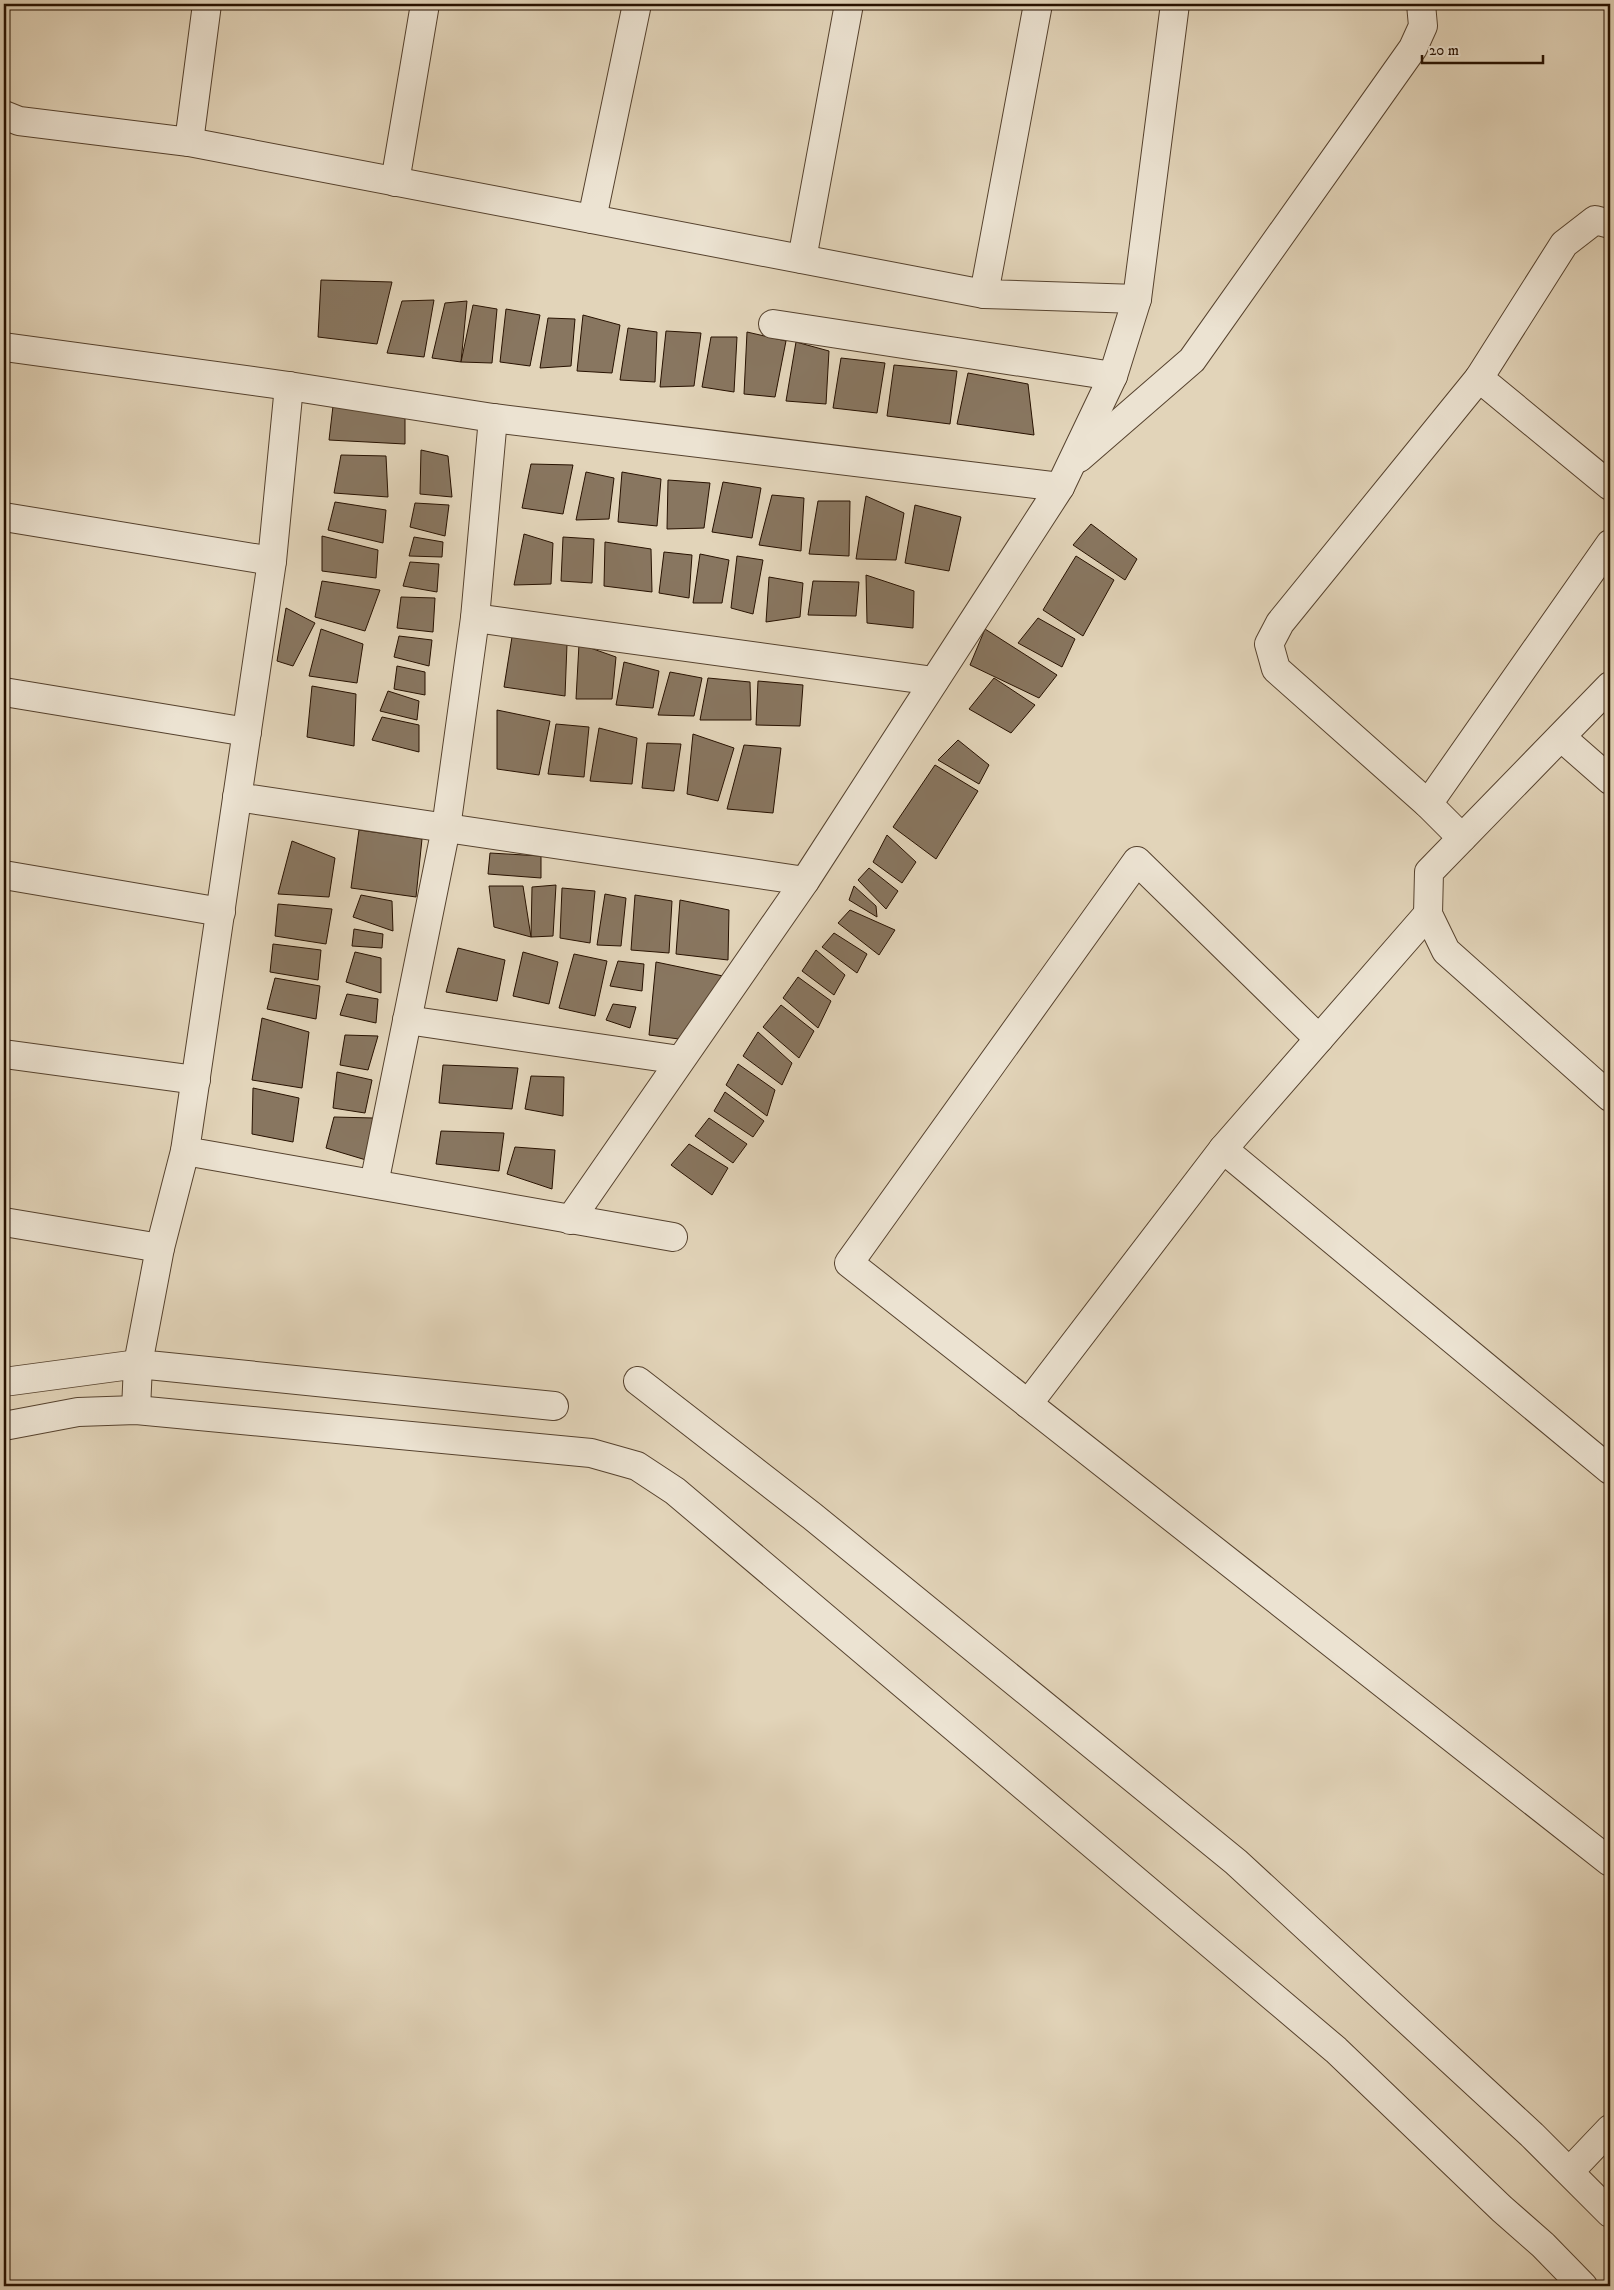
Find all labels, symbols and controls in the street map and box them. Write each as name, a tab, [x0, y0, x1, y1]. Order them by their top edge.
scale bar	[1422, 32, 1543, 64]
text: 20 m	[1429, 41, 1459, 60]

